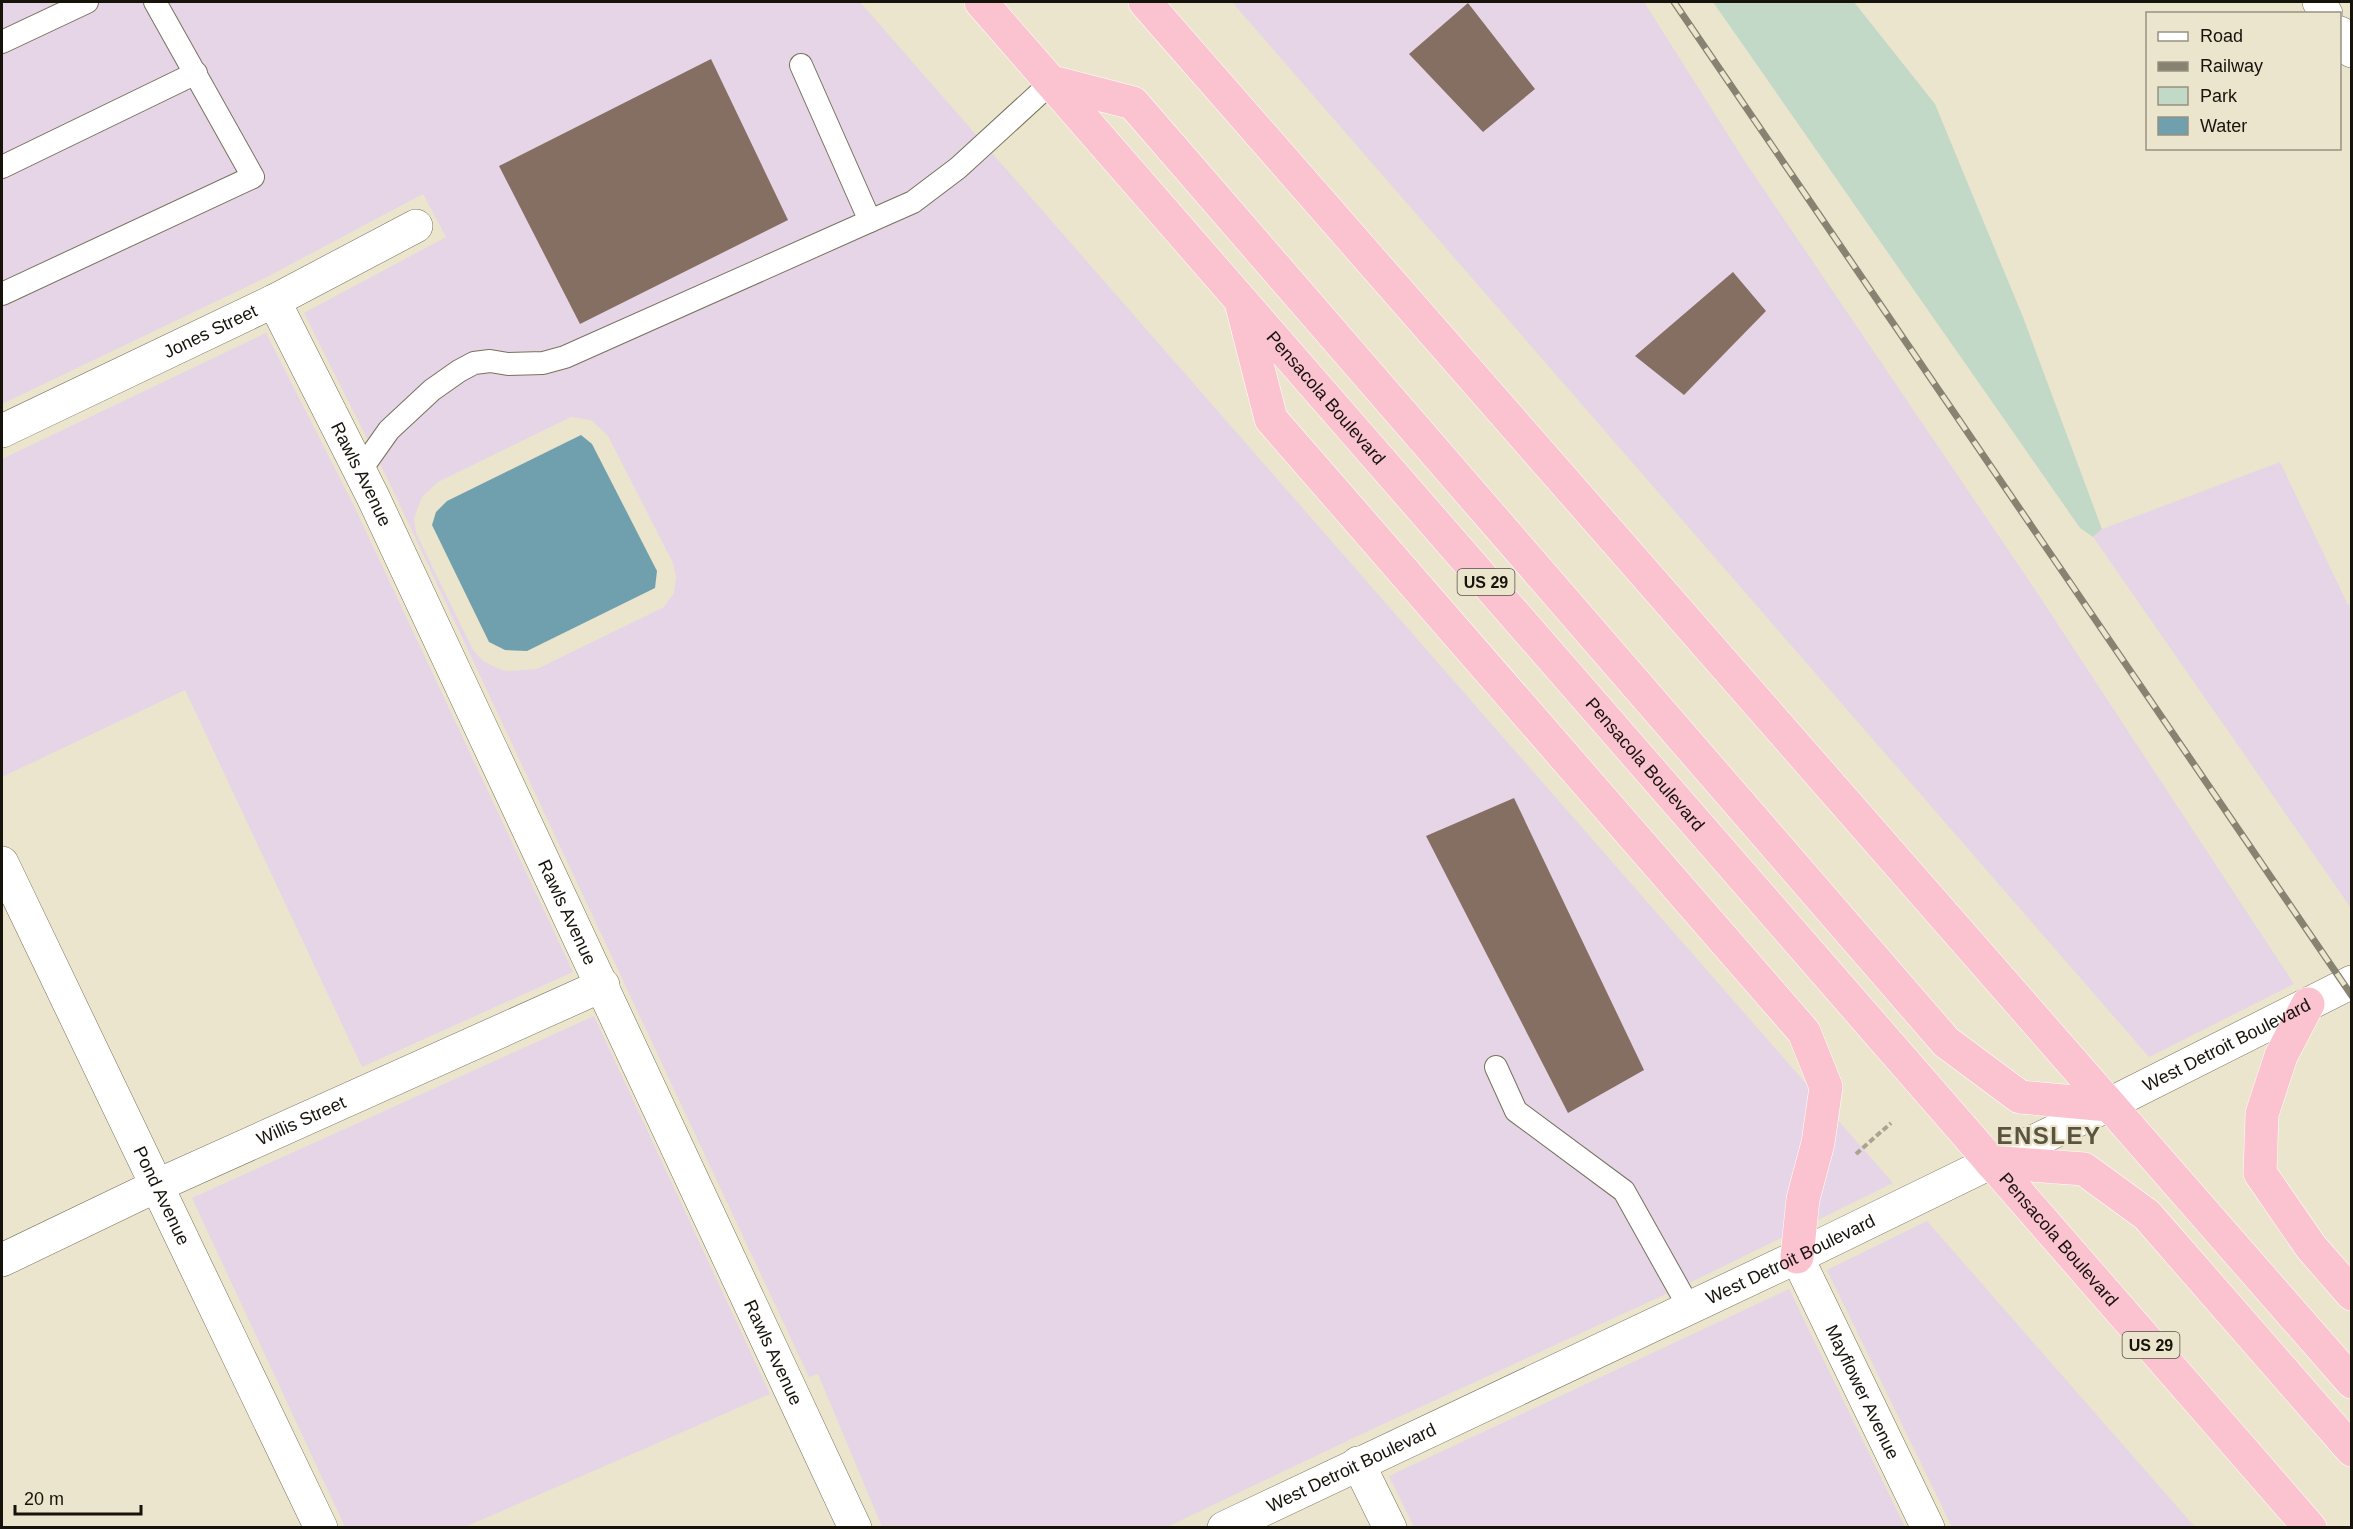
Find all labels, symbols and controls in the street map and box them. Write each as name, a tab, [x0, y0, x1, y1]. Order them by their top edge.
legend	[2146, 12, 2341, 150]
text: Road	[2200, 26, 2243, 46]
text: Railway	[2200, 56, 2263, 76]
text: Park	[2200, 86, 2238, 106]
text: Water	[2200, 116, 2247, 136]
street label: Jones Street	[160, 301, 260, 362]
street label: Pensacola Boulevard	[1262, 327, 1389, 469]
street label: Rawls Avenue	[327, 419, 395, 530]
road number: US 29	[1458, 569, 1514, 595]
street label: Pensacola Boulevard	[1582, 694, 1708, 835]
street label: Rawls Avenue	[534, 857, 600, 968]
street label: West Detroit Boulevard	[2140, 995, 2314, 1096]
street label: Willis Street	[254, 1092, 349, 1149]
district label: ENSLEY	[1996, 1122, 2102, 1149]
street label: Pond Avenue	[129, 1143, 194, 1248]
street label: Pensacola Boulevard	[1995, 1169, 2122, 1310]
street label: West Detroit Boulevard	[1703, 1211, 1878, 1308]
street label: Rawls Avenue	[740, 1297, 806, 1408]
street label: Mayflower Avenue	[1821, 1322, 1903, 1462]
road number: US 29	[2122, 1332, 2180, 1358]
street label: West Detroit Boulevard	[1264, 1419, 1439, 1516]
scale bar	[15, 1478, 141, 1516]
text: 20 m	[24, 1489, 64, 1509]

